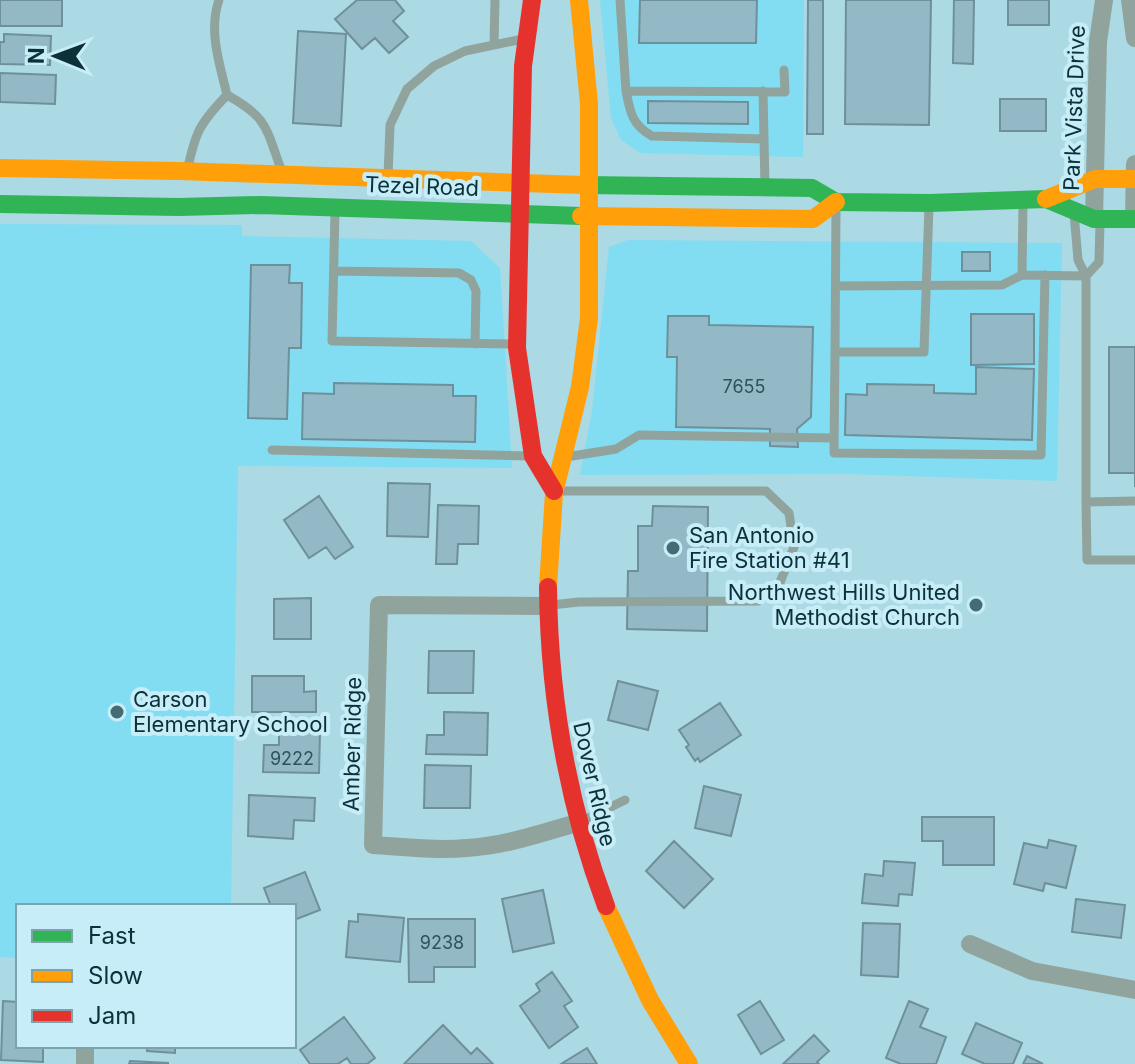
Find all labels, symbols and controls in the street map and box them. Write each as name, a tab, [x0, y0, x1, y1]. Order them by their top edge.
north arrow	[16, 16, 96, 96]
street label: Park Vista Drive	[1058, 25, 1090, 191]
text: N	[23, 47, 49, 64]
street label: Tezel Road	[364, 171, 480, 201]
house number: 7655	[723, 376, 765, 397]
place label: San Antonio Fire Station #41	[689, 522, 850, 573]
marker: San Antonio Fire Station #41	[664, 539, 682, 557]
place label: Northwest Hills United Methodist Church	[728, 579, 960, 630]
marker: Northwest Hills United Methodist Church	[967, 596, 985, 614]
street label: Amber Ridge	[338, 677, 366, 811]
place label: Carson Elementary School	[133, 686, 328, 737]
marker: Carson Elementary School	[108, 703, 126, 721]
street label: Dover Ridge	[568, 719, 622, 849]
house number: 9222	[270, 748, 314, 769]
legend	[16, 904, 296, 1048]
text: Fast	[88, 921, 136, 950]
house number: 9238	[420, 932, 464, 953]
text: Slow	[88, 961, 143, 990]
text: Jam	[88, 1001, 136, 1030]

